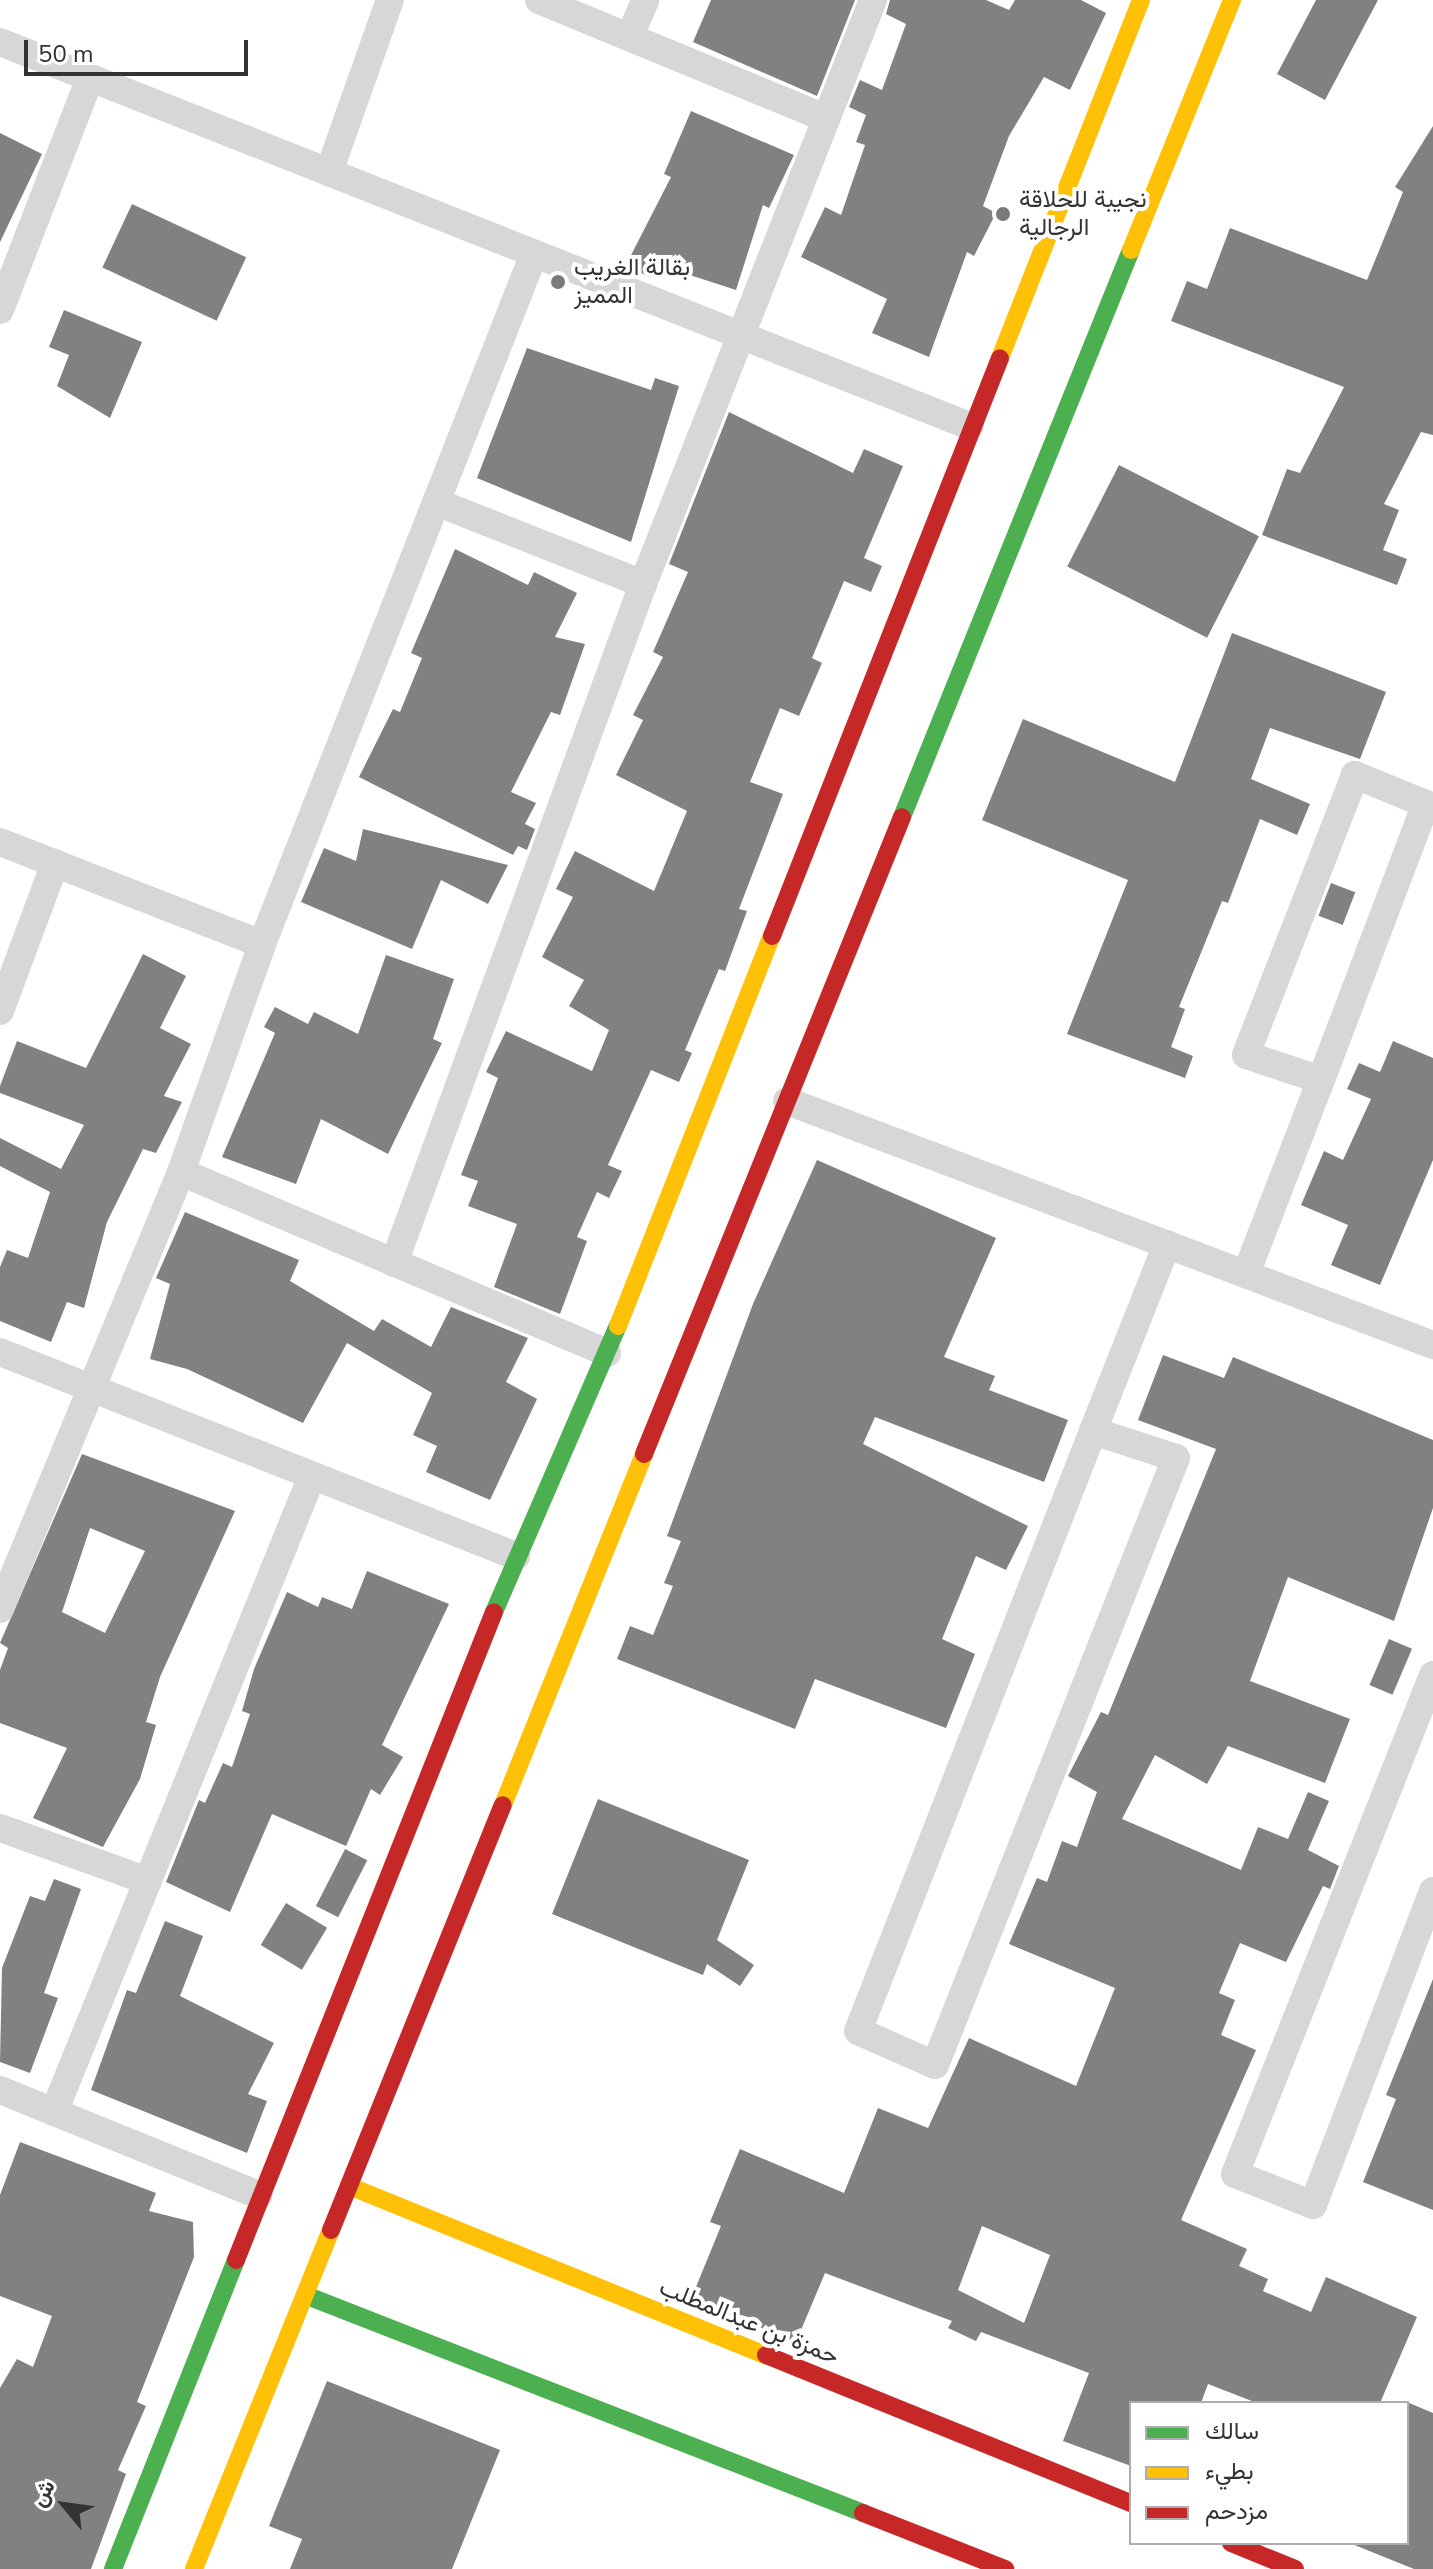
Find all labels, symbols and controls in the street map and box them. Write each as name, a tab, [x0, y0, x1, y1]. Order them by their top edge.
scale bar	[28, 24, 252, 74]
text: 50 m	[38, 38, 94, 70]
place label: نجيبة للحلاقة الرجالية	[1019, 186, 1147, 242]
marker: نجيبة للحلاقة الرجالية	[994, 205, 1012, 223]
place label: بقالة الغريب المميز	[574, 254, 690, 310]
marker: بقالة الغريب المميز	[549, 273, 567, 291]
street label: حمزة بن عبدالمطلب	[655, 2273, 843, 2371]
legend	[1129, 2401, 1409, 2545]
text: سالك	[1205, 2415, 1259, 2447]
text: بطيء	[1205, 2455, 1254, 2487]
north arrow	[24, 2465, 104, 2545]
text: ش	[23, 2475, 63, 2512]
text: مزدحم	[1205, 2495, 1268, 2527]

